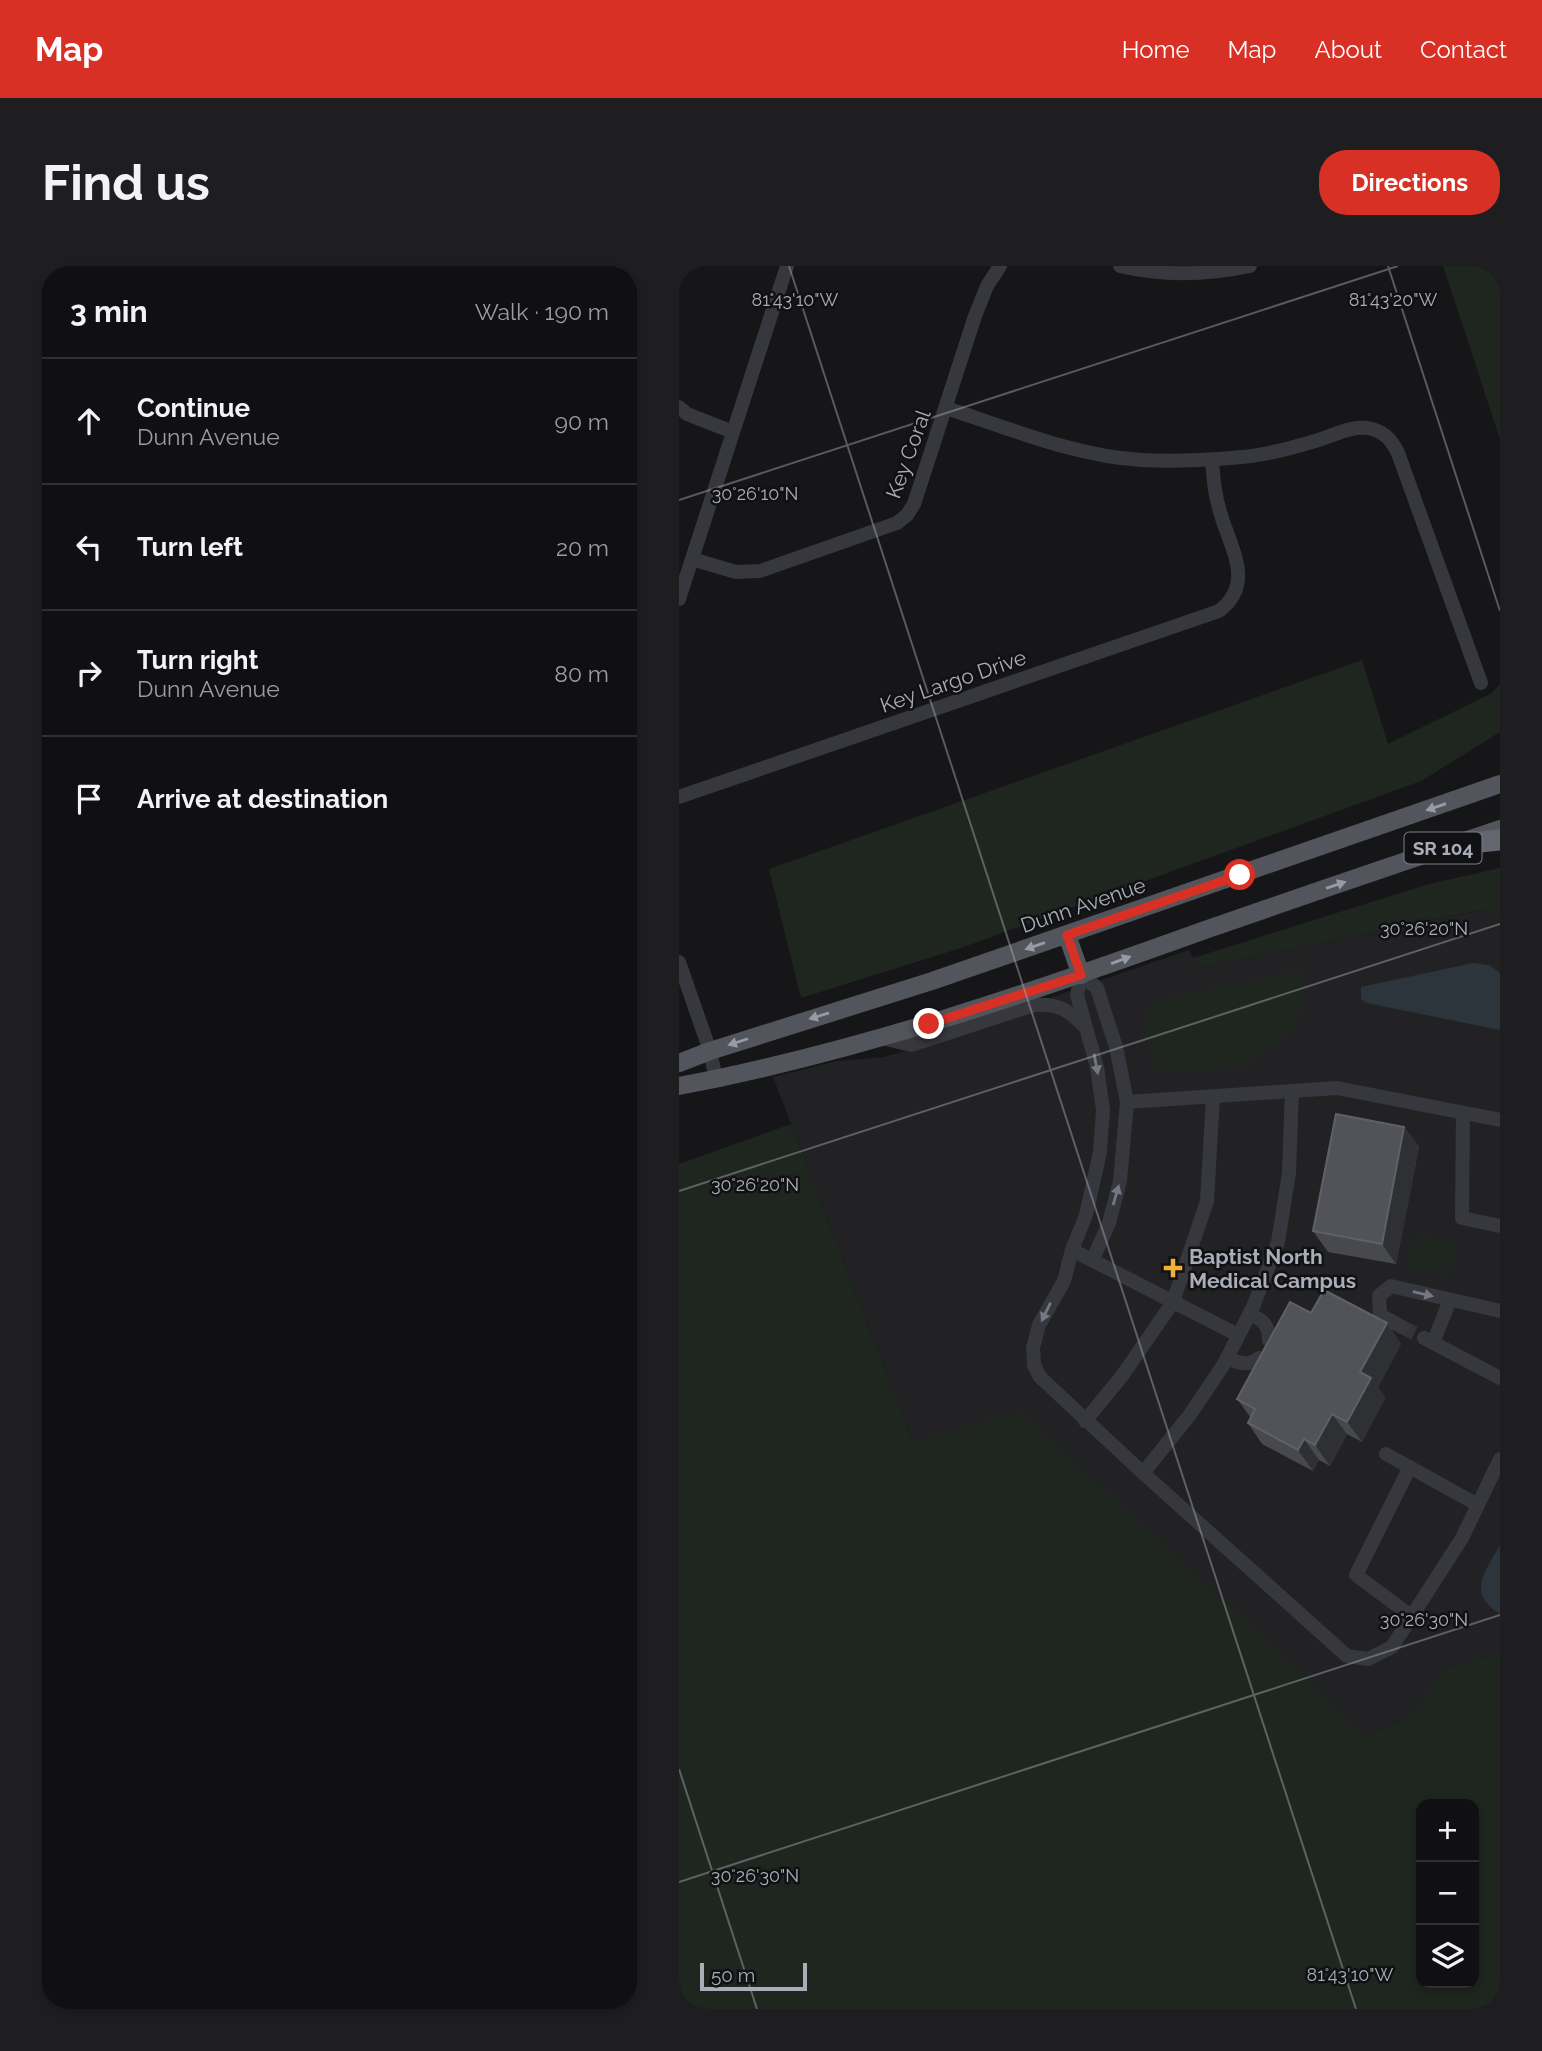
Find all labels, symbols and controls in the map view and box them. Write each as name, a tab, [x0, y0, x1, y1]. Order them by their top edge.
text: Map	[35, 30, 103, 69]
text: Home	[1122, 35, 1190, 64]
text: Map	[1228, 35, 1276, 64]
text: About	[1314, 35, 1382, 64]
text: Contact	[1420, 35, 1507, 64]
button: Directions	[1319, 150, 1500, 215]
text: Find us	[42, 154, 210, 211]
text: 81°43'10"W	[752, 289, 839, 310]
text: 81°43'20"W	[1349, 289, 1437, 310]
text: 3 min	[70, 294, 148, 329]
text: Walk · 190 m	[475, 298, 609, 325]
text: Continue	[137, 393, 250, 423]
icon: ahead	[70, 402, 108, 440]
street label: Key Coral	[880, 406, 936, 502]
text: 90 m	[554, 408, 609, 435]
text: Dunn Avenue	[137, 423, 280, 450]
text: 30°26'10"N	[712, 483, 798, 504]
icon: left	[70, 528, 108, 566]
text: Turn left	[137, 532, 243, 562]
text: 20 m	[556, 534, 609, 561]
street label: Key Largo Drive	[877, 644, 1029, 718]
text: Turn right	[137, 645, 258, 675]
icon: right	[70, 654, 108, 692]
text: 80 m	[554, 660, 609, 687]
text: Dunn Avenue	[137, 675, 280, 702]
icon: arrive	[70, 780, 108, 818]
text: Arrive at destination	[137, 784, 388, 814]
one-way arrow	[1425, 802, 1446, 813]
road number: SR 104	[1405, 832, 1481, 863]
route start	[1224, 859, 1255, 890]
street label: Dunn Avenue	[1017, 872, 1149, 938]
one-way arrow	[1325, 879, 1346, 890]
text: 30°26'20"N	[1380, 918, 1468, 939]
one-way arrow	[1025, 941, 1046, 952]
one-way arrow	[1110, 955, 1131, 966]
route end	[913, 1008, 944, 1039]
one-way arrow	[809, 1012, 830, 1022]
one-way arrow	[728, 1037, 749, 1048]
one-way arrow	[1091, 1053, 1102, 1075]
text: 30°26'20"N	[711, 1174, 799, 1195]
one-way arrow	[1112, 1184, 1122, 1205]
place label: Baptist North Medical Campus	[1189, 1244, 1356, 1293]
marker: Baptist North Medical Campus	[1163, 1258, 1183, 1278]
one-way arrow	[1413, 1288, 1435, 1299]
one-way arrow	[1040, 1302, 1051, 1322]
text: 30°26'30"N	[1380, 1609, 1468, 1630]
map controls	[1416, 1799, 1479, 1988]
button: +	[1416, 1799, 1479, 1862]
button: −	[1416, 1862, 1479, 1925]
text: 30°26'30"N	[711, 1865, 799, 1886]
button: layers	[1416, 1925, 1479, 1988]
scale bar	[700, 1960, 807, 1992]
text: 50 m	[711, 1964, 755, 1986]
text: 81°43'10"W	[1307, 1964, 1394, 1985]

